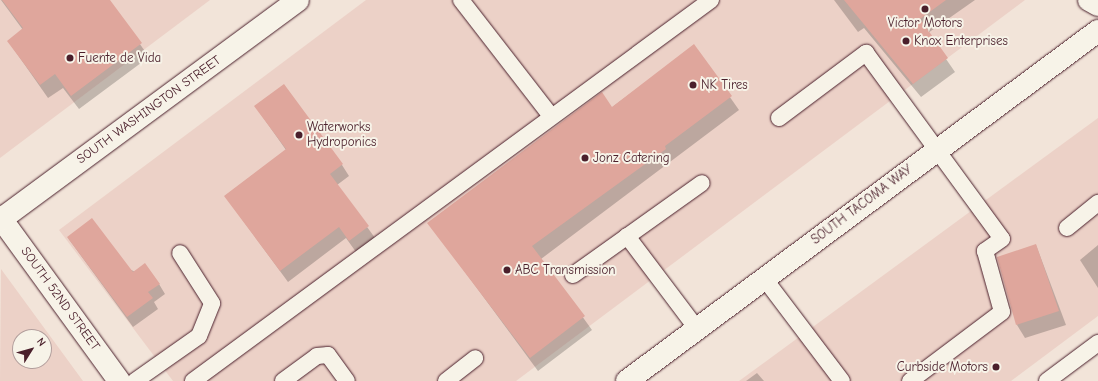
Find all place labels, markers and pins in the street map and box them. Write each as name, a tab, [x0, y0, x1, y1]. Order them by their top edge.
marker: Victor Motors	[920, 4, 930, 14]
place label: Victor Motors	[888, 15, 962, 31]
place label: Knox Enterprises	[914, 33, 1008, 49]
marker: Knox Enterprises	[901, 36, 911, 46]
place label: Fuente de Vida	[78, 50, 161, 66]
marker: Fuente de Vida	[65, 53, 75, 63]
place label: NK Tires	[701, 77, 748, 93]
marker: NK Tires	[688, 80, 698, 90]
place label: Waterworks Hydroponics	[307, 120, 376, 151]
marker: Waterworks Hydroponics	[294, 130, 304, 140]
place label: Jonz Catering	[593, 150, 670, 166]
marker: Jonz Catering	[580, 153, 590, 163]
place label: ABC Transmission	[515, 262, 615, 278]
marker: ABC Transmission	[502, 265, 512, 275]
place label: Curbside Motors	[897, 359, 988, 375]
marker: Curbside Motors	[991, 362, 1001, 372]

